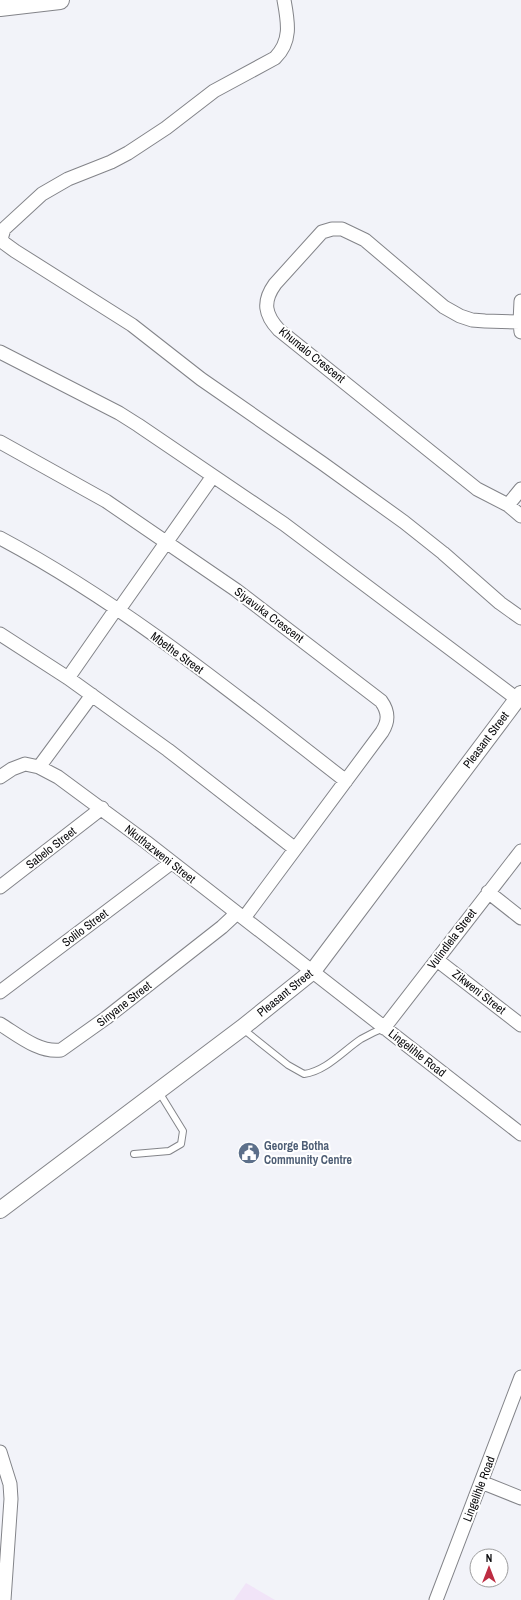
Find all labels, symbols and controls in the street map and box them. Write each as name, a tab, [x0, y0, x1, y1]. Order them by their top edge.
street label: Khumalo Crescent	[276, 323, 349, 387]
street label: Siyavuka Crescent	[231, 584, 307, 646]
street label: Mbethe Street	[147, 628, 207, 678]
street label: Pleasant Street	[459, 708, 513, 772]
street label: Nkuthazweni Street	[121, 821, 199, 887]
street label: Sabelo Street	[23, 823, 80, 873]
street label: Solilo Street	[59, 905, 111, 951]
street label: Vulindlela Street	[424, 905, 480, 973]
street label: Pleasant Street	[254, 965, 316, 1020]
street label: Zikweni Street	[449, 966, 509, 1018]
street label: Sinyane Street	[93, 977, 155, 1030]
street label: Lingelihle Road	[385, 1025, 449, 1081]
place label: George Botha Community Centre	[264, 1138, 353, 1168]
public building icon: George Botha Community Centre	[236, 1140, 262, 1166]
street label: Lingelihle Road	[459, 1454, 499, 1524]
north arrow	[469, 1548, 509, 1588]
text: N	[486, 1551, 492, 1565]

